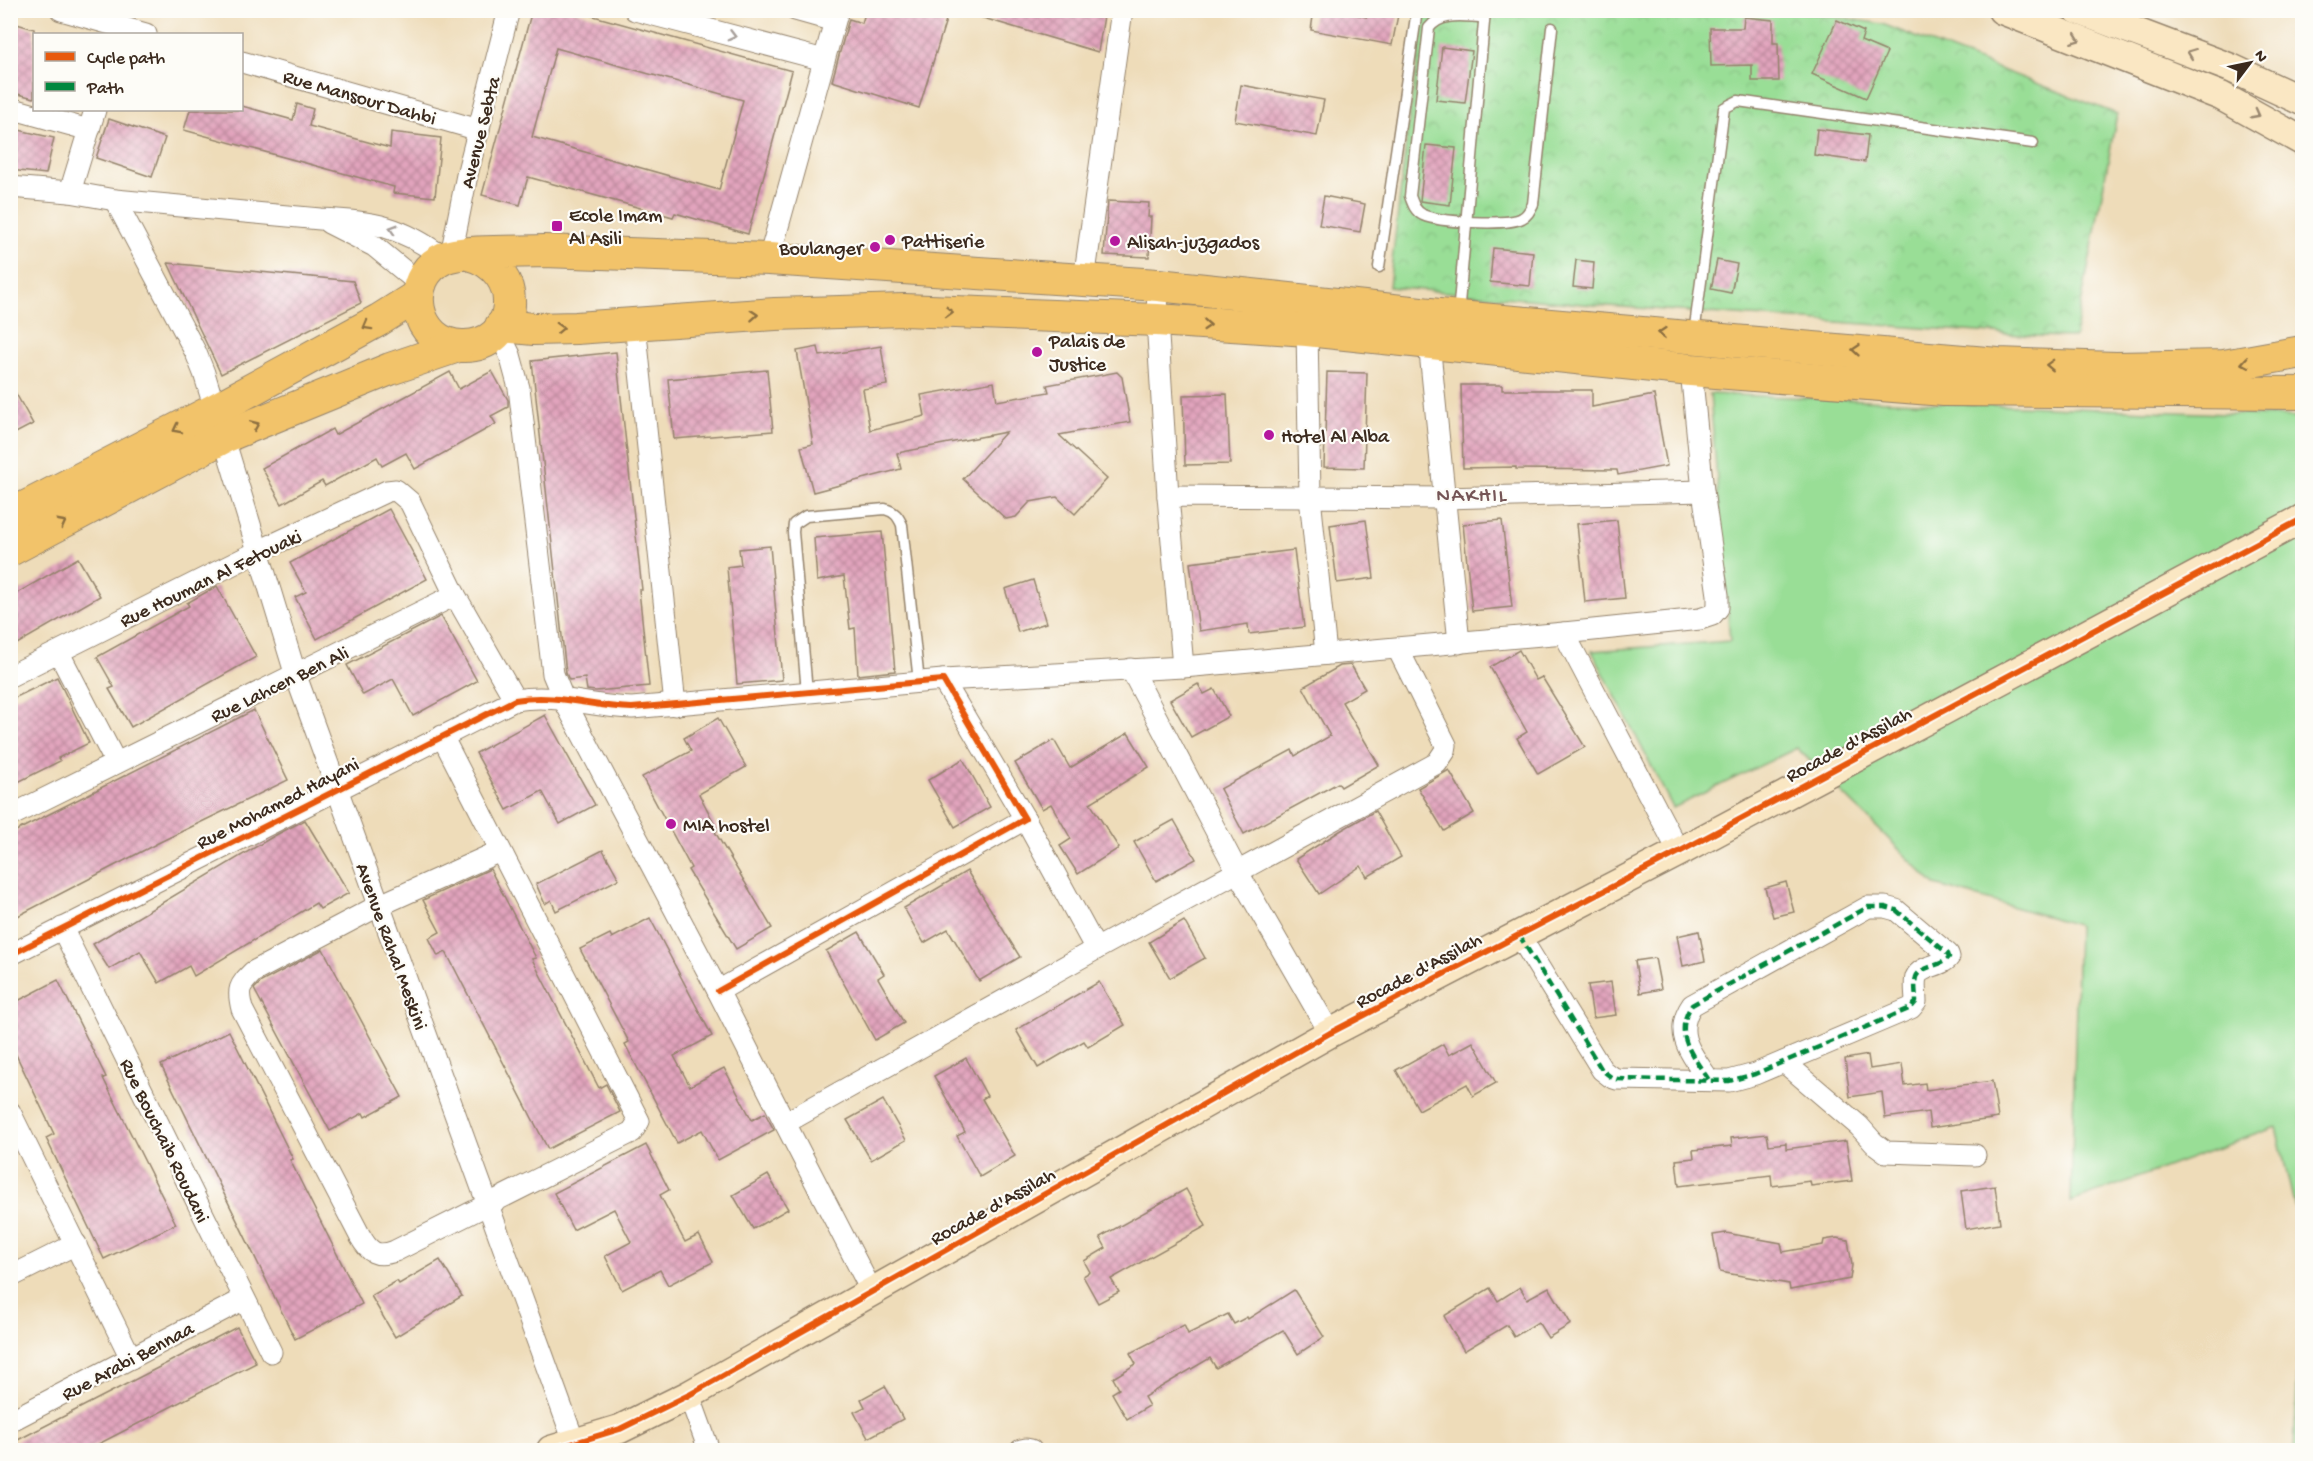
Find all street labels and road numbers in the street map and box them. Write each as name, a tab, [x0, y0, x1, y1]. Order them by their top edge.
street label: Rue Mansour Dahbi	[280, 67, 438, 132]
street label: Avenue Sebta	[457, 74, 508, 191]
street label: Rue Houman Al Fetouaki	[117, 526, 306, 634]
street label: Rue Lahcen Ben Ali	[208, 643, 353, 730]
street label: Rocade d'Assilah	[1783, 703, 1917, 789]
street label: Rue Mohamed Hayani	[193, 754, 364, 856]
street label: Avenue Rahal Meskini	[349, 861, 431, 1034]
street label: Rocade d'Assilah	[1353, 929, 1487, 1015]
street label: Rue Bouchaib Roudani	[113, 1056, 213, 1228]
street label: Rocade d'Assilah	[927, 1164, 1060, 1252]
street label: Rue Arabi Bennaa	[59, 1318, 199, 1408]

